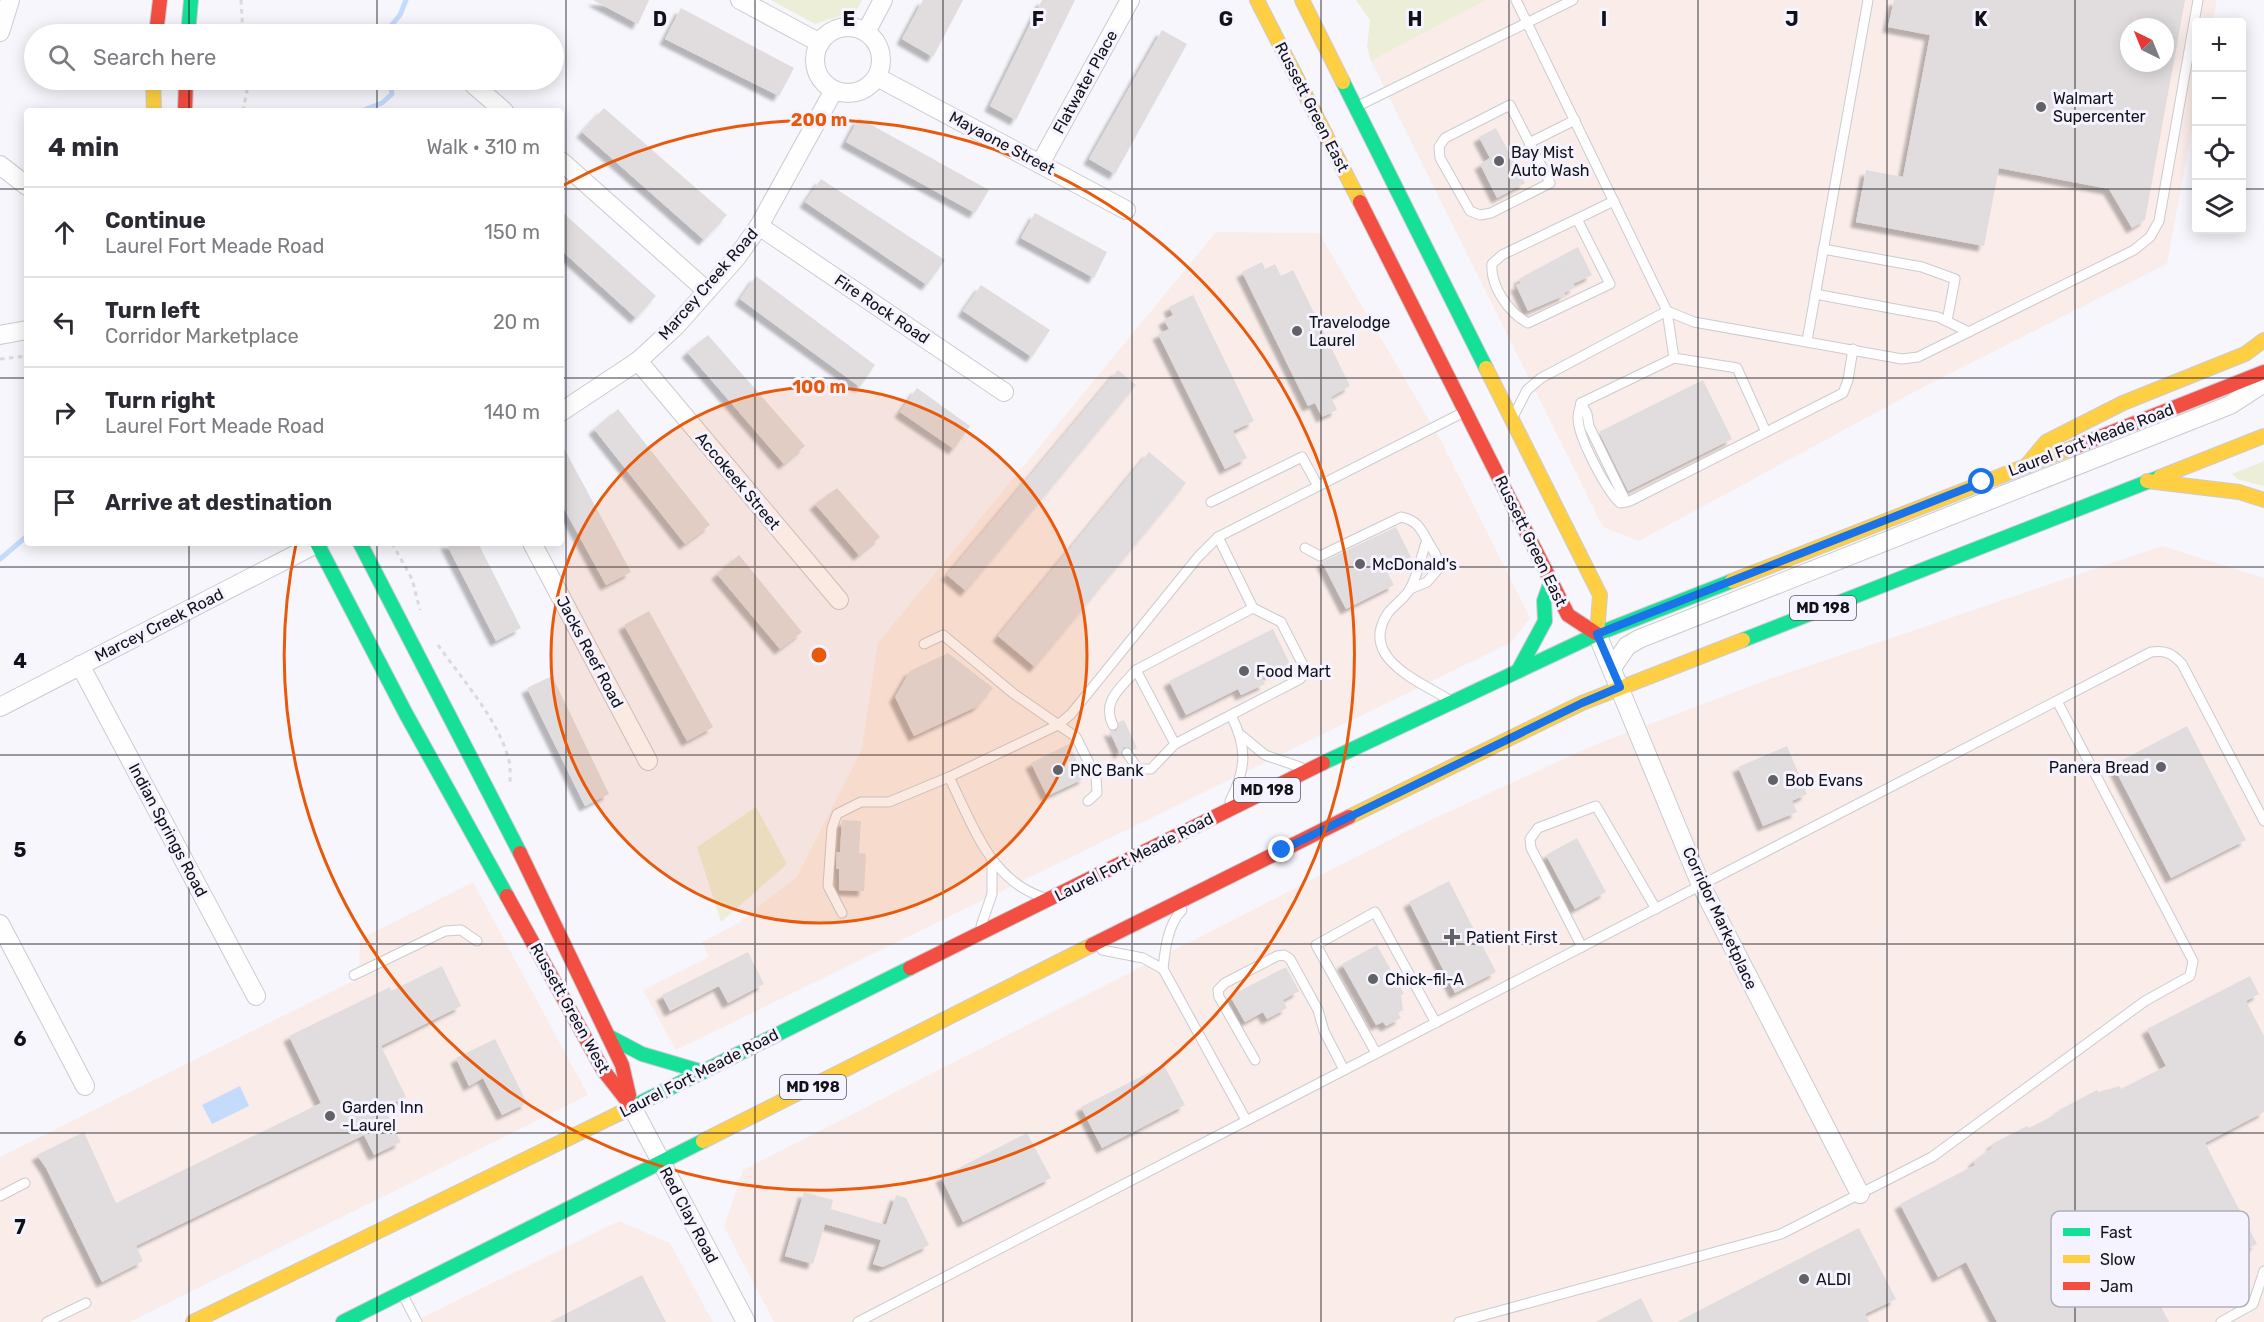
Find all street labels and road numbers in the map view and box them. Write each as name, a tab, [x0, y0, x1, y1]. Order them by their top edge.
street label: Flatwater Place	[1049, 27, 1121, 137]
street label: Russett Green East	[1271, 39, 1353, 175]
street label: Mayaone Street	[946, 107, 1058, 179]
street label: Marcey Creek Road	[654, 224, 762, 344]
street label: Fire Rock Road	[831, 270, 933, 348]
street label: Laurel Fort Meade Road	[2006, 400, 2176, 480]
street label: Accokeek Street	[692, 428, 784, 534]
street label: Russett Green East	[1491, 473, 1571, 609]
street label: Marcey Creek Road	[92, 584, 226, 666]
street label: Jacks Reef Road	[553, 593, 627, 711]
road number: MD 198	[1790, 596, 1856, 620]
street label: Indian Springs Road	[125, 760, 211, 900]
road number: MD 198	[1234, 778, 1300, 802]
street label: Laurel Fort Meade Road	[1051, 809, 1217, 905]
street label: Corridor Marketplace	[1679, 844, 1761, 992]
street label: Russett Green West	[526, 940, 614, 1076]
street label: Laurel Fort Meade Road	[616, 1025, 782, 1121]
road number: MD 198	[780, 1075, 846, 1099]
street label: Red Clay Road	[656, 1164, 722, 1266]

